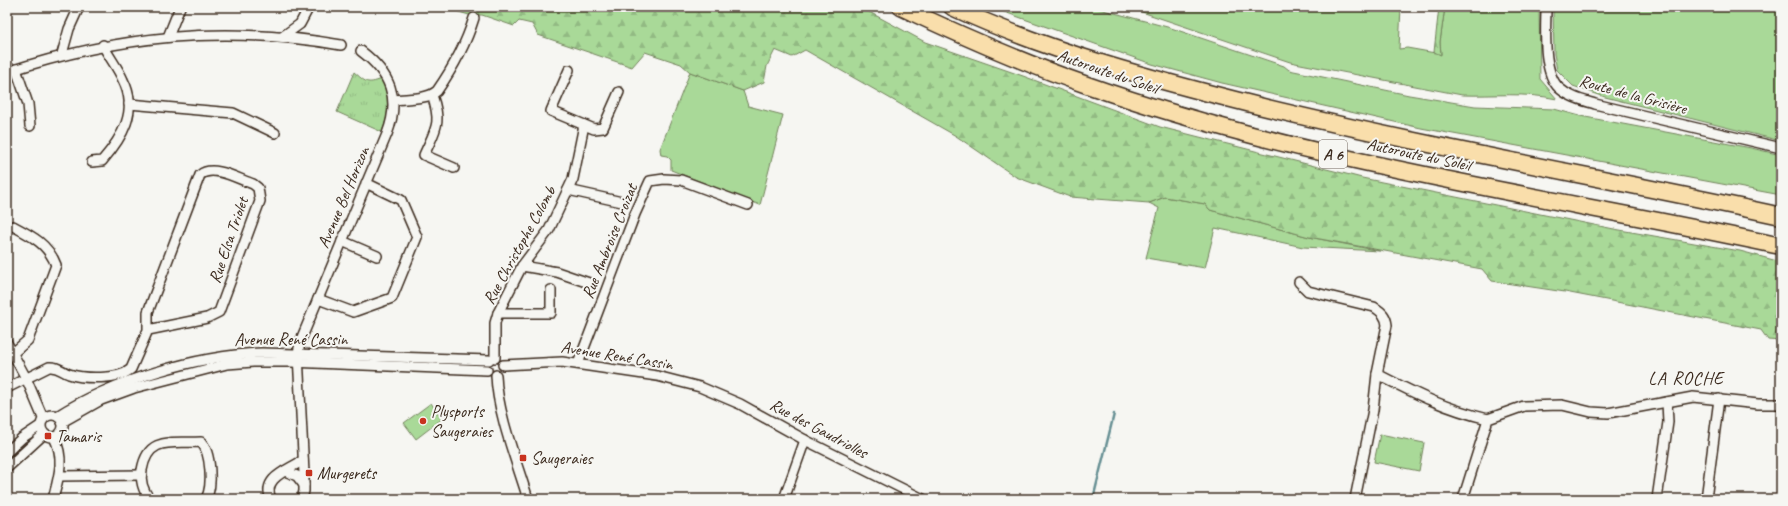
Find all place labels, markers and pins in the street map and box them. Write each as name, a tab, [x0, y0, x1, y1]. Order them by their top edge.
place label: Plysports Saugeraies	[431, 401, 495, 442]
marker: Plysports Saugeraies	[418, 416, 428, 426]
place label: Tamaris	[56, 426, 103, 447]
marker: Tamaris	[43, 431, 53, 441]
place label: Saugeraies	[531, 448, 595, 469]
marker: Saugeraies	[518, 453, 528, 463]
place label: Murgerets	[317, 463, 377, 484]
marker: Murgerets	[304, 468, 314, 478]

